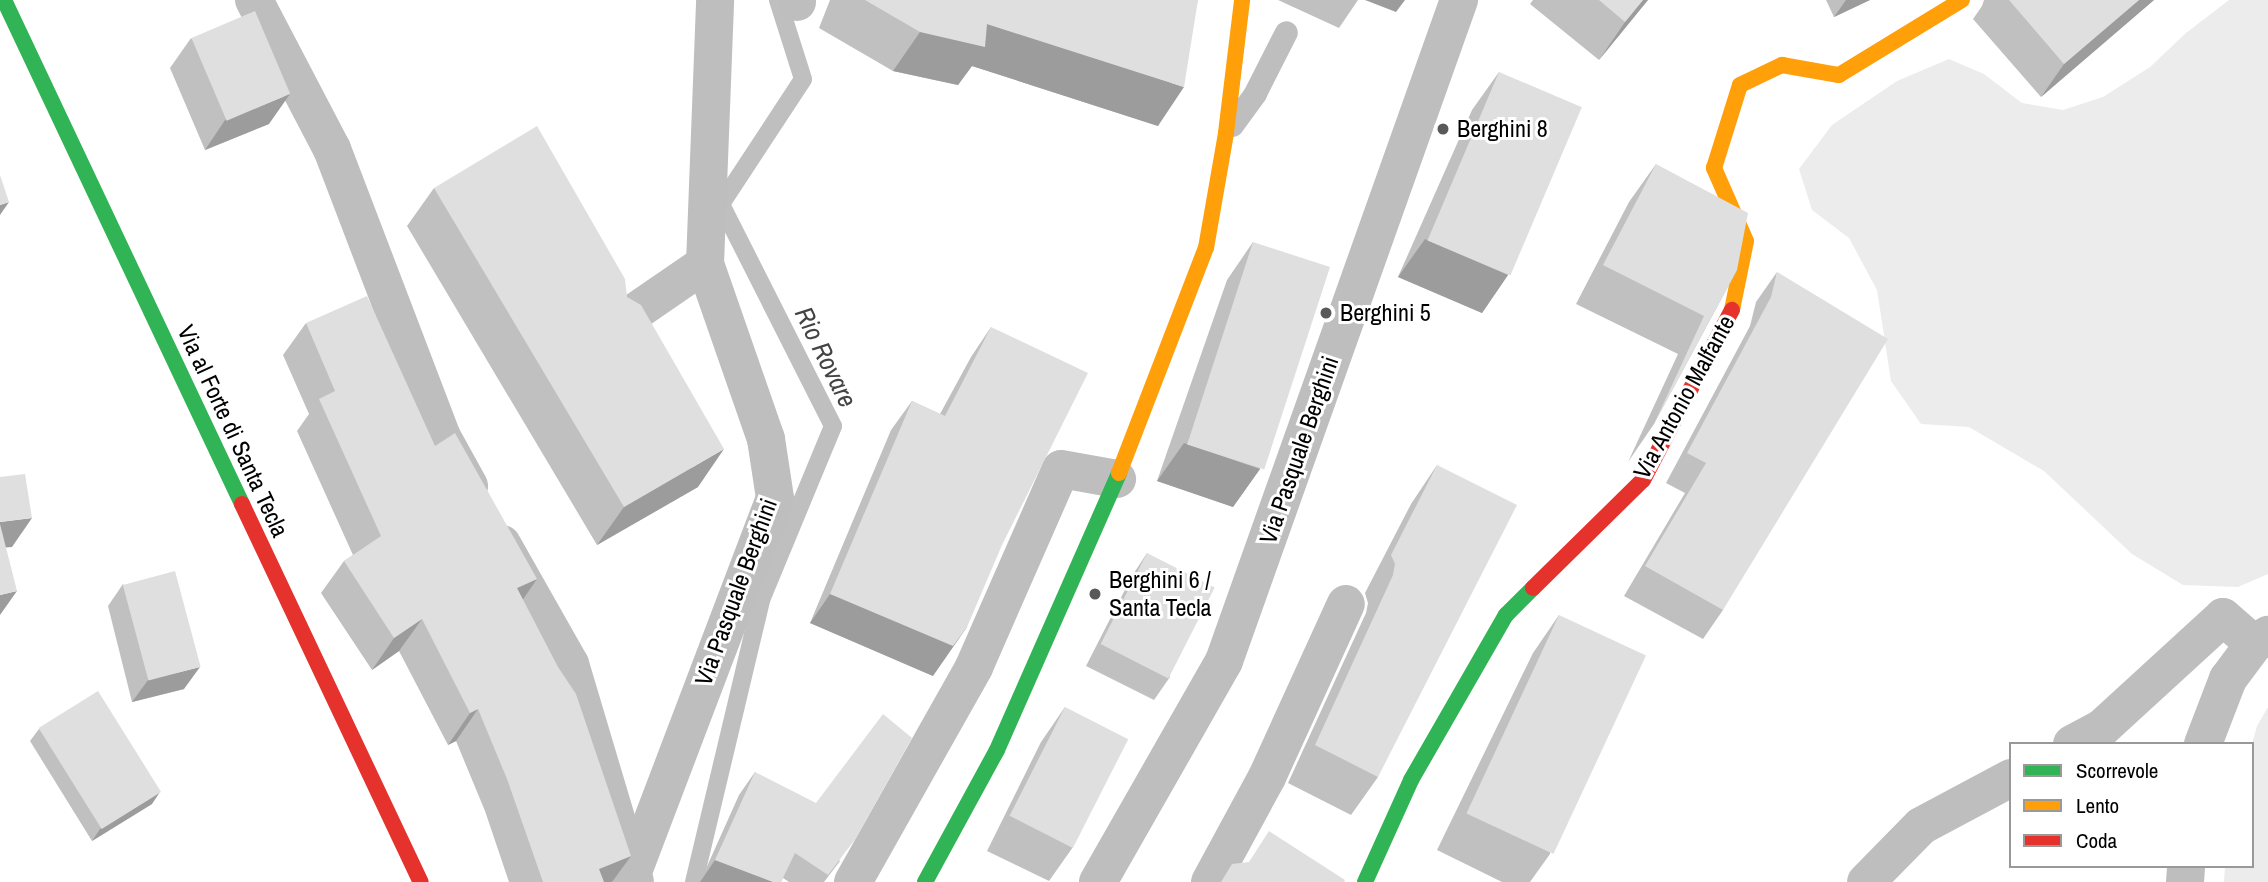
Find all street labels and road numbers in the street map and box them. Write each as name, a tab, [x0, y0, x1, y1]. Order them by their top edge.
street label: Via Antonio Malfante	[1627, 310, 1741, 484]
street label: Via al Forte di Santa Tecla	[171, 320, 295, 542]
street label: Via Pasquale Berghini	[1253, 352, 1345, 548]
street label: Via Pasquale Berghini	[689, 495, 783, 689]

